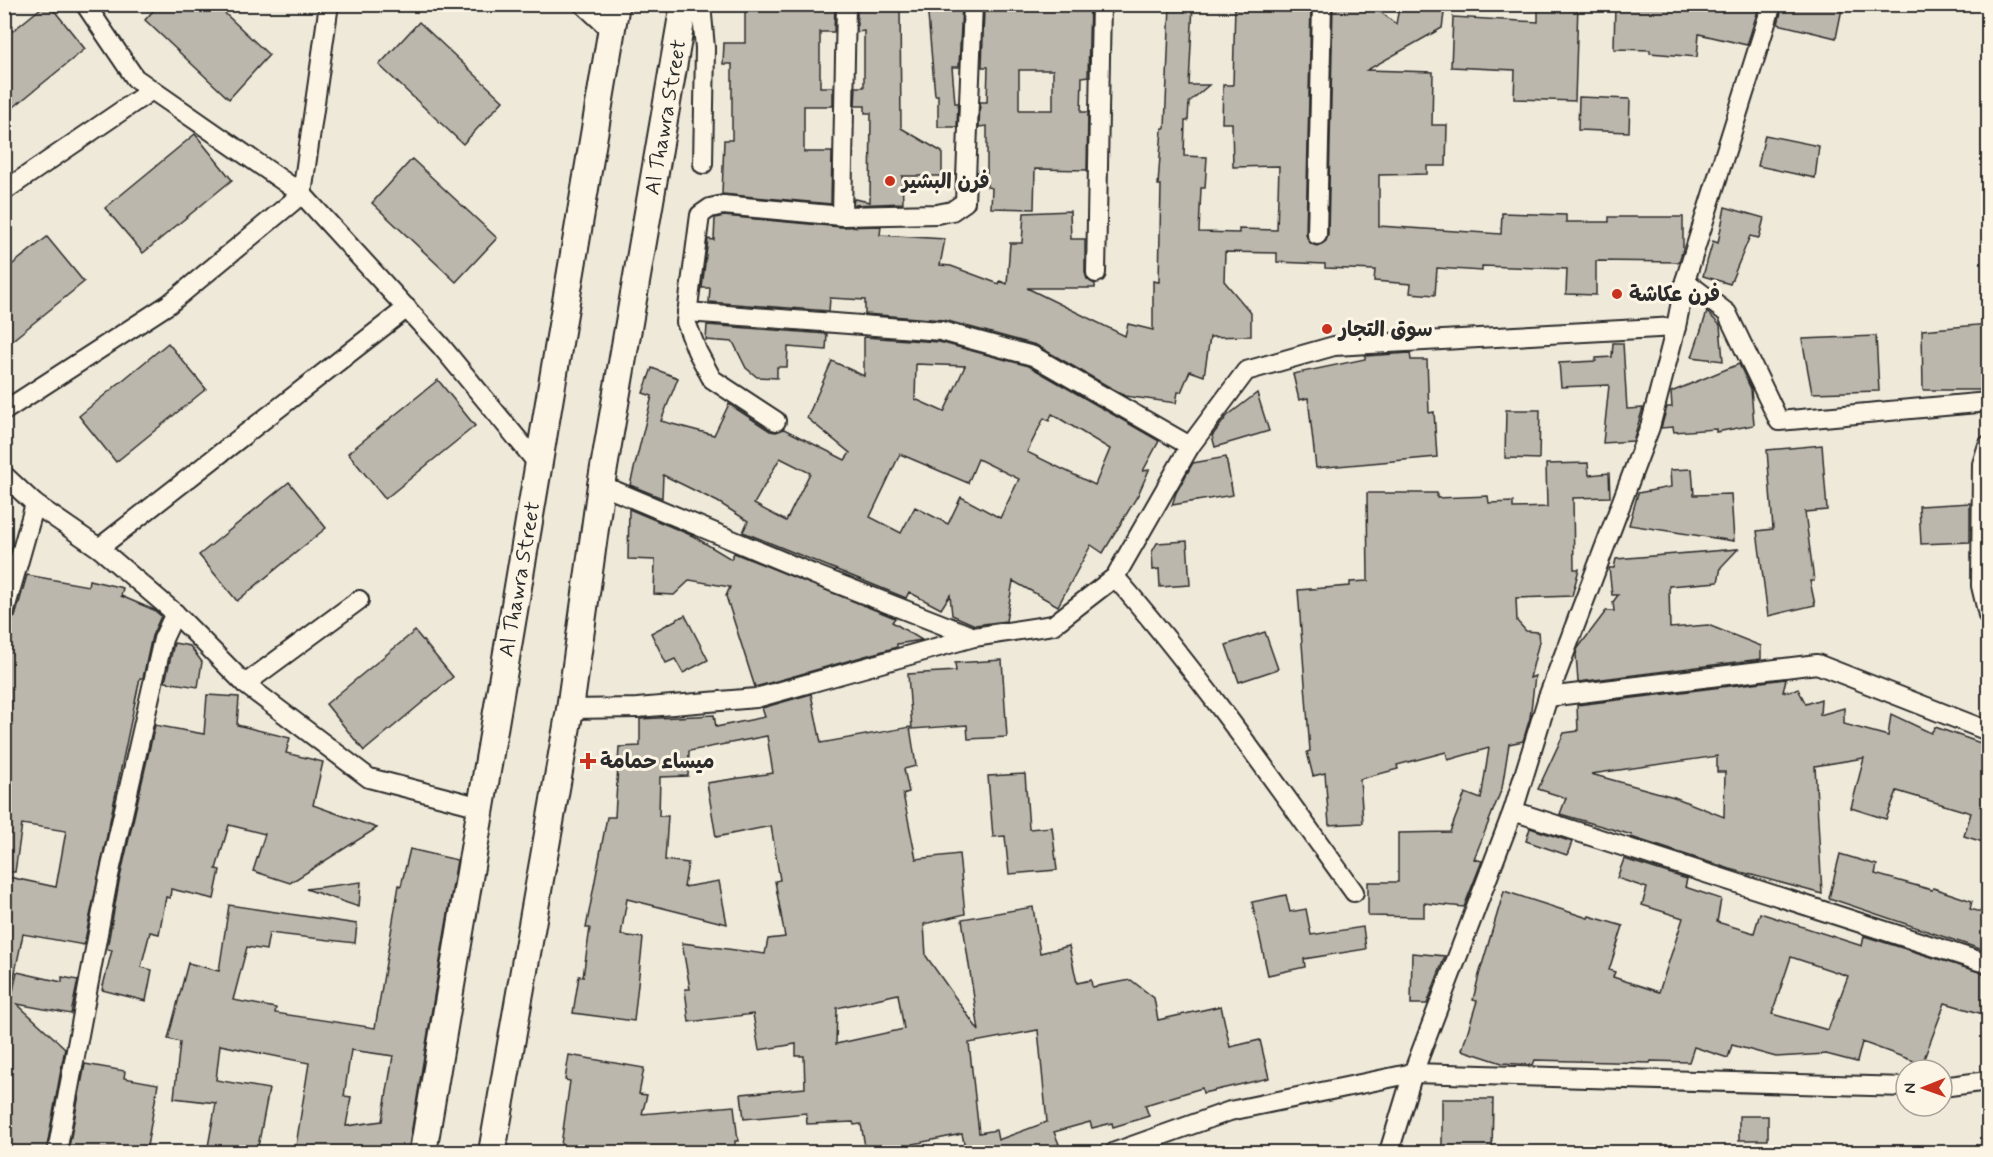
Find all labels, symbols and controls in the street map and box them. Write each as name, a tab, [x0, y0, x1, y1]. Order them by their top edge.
street label: Al Thawra Street	[639, 37, 693, 197]
place label: فرن البشير	[900, 168, 989, 196]
marker: فرن البشير	[883, 174, 897, 188]
place label: فرن عكاشة	[1629, 281, 1720, 309]
marker: فرن عكاشة	[1610, 287, 1624, 301]
place label: سوق التجار	[1337, 316, 1433, 344]
marker: سوق التجار	[1320, 322, 1334, 336]
street label: Al Thawra Street	[493, 499, 547, 659]
place label: ميساء حمامة	[600, 748, 714, 776]
marker: ميساء حمامة	[581, 754, 595, 768]
north arrow	[1894, 1058, 1954, 1118]
text: N	[1900, 1083, 1921, 1094]

